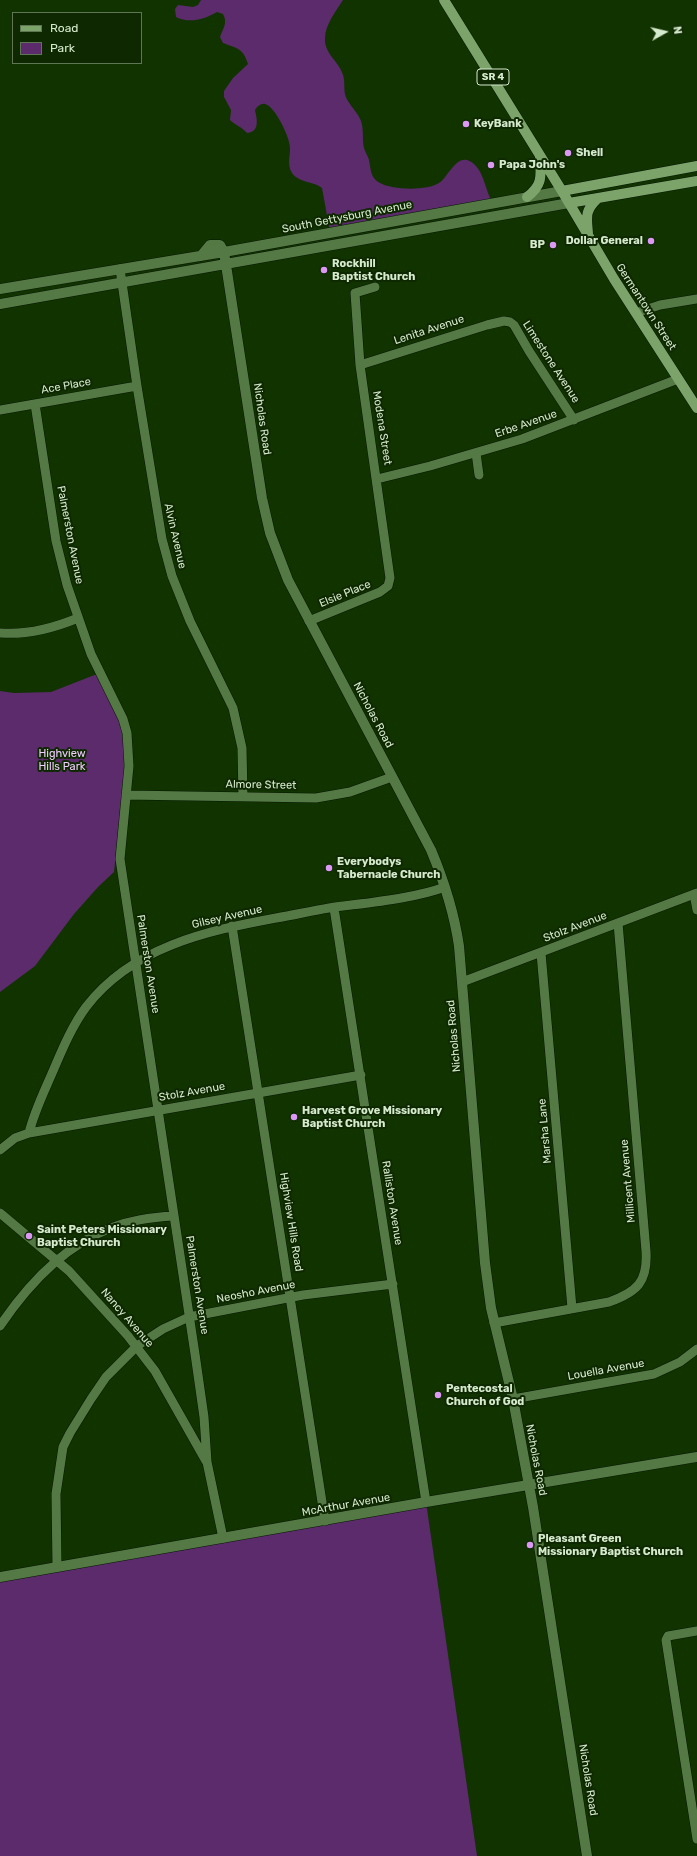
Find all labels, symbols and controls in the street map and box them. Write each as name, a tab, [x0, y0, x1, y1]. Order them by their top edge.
legend	[12, 12, 142, 64]
north arrow	[645, 12, 685, 52]
text: Road	[50, 21, 78, 35]
text: N	[670, 25, 684, 35]
text: Park	[50, 41, 75, 55]
road number: SR 4	[477, 69, 509, 85]
place label: KeyBank	[474, 117, 522, 131]
marker: KeyBank	[461, 119, 471, 129]
place label: Shell	[576, 146, 603, 160]
marker: Shell	[563, 148, 573, 158]
place label: Papa John's	[499, 158, 565, 172]
marker: Papa John's	[486, 160, 496, 170]
street label: South Gettysburg Avenue	[281, 198, 413, 236]
place label: Dollar General	[566, 234, 643, 248]
marker: Dollar General	[646, 236, 656, 246]
place label: BP	[530, 238, 545, 252]
marker: BP	[548, 240, 558, 250]
place label: Rockhill Baptist Church	[332, 257, 415, 283]
street label: Germantown Street	[613, 261, 679, 353]
marker: Rockhill Baptist Church	[319, 265, 329, 275]
street label: Lenita Avenue	[392, 312, 466, 348]
street label: Limestone Avenue	[520, 319, 582, 405]
street label: Ace Place	[40, 375, 92, 397]
street label: Nicholas Road	[250, 382, 274, 456]
street label: Modena Street	[370, 390, 394, 466]
street label: Erbe Avenue	[493, 407, 559, 441]
street label: Palmerston Avenue	[54, 485, 86, 585]
street label: Alvin Avenue	[161, 502, 189, 570]
street label: Elsie Place	[317, 578, 373, 610]
street label: Nicholas Road	[350, 680, 396, 750]
park label: Highview Hills Park	[38, 747, 86, 773]
street label: Almore Street	[225, 778, 297, 792]
place label: Everybodys Tabernacle Church	[337, 855, 441, 881]
marker: Everybodys Tabernacle Church	[324, 863, 334, 873]
street label: Gilsey Avenue	[191, 903, 263, 931]
street label: Stolz Avenue	[541, 909, 609, 945]
street label: Palmerston Avenue	[134, 914, 162, 1014]
street label: Nicholas Road	[444, 999, 464, 1073]
street label: Stolz Avenue	[158, 1080, 226, 1104]
street label: Marsha Lane	[536, 1098, 554, 1164]
place label: Harvest Grove Missionary Baptist Church	[302, 1104, 442, 1130]
marker: Harvest Grove Missionary Baptist Church	[289, 1112, 299, 1122]
street label: Millicent Avenue	[618, 1139, 638, 1223]
street label: Ralliston Avenue	[379, 1160, 405, 1246]
street label: Highview Hills Road	[277, 1172, 305, 1272]
place label: Saint Peters Missionary Baptist Church	[37, 1223, 167, 1249]
marker: Saint Peters Missionary Baptist Church	[24, 1231, 34, 1241]
street label: Palmerston Avenue	[183, 1235, 211, 1335]
street label: Neosho Avenue	[215, 1278, 297, 1306]
street label: Nancy Avenue	[98, 1286, 156, 1350]
street label: Louella Avenue	[567, 1357, 645, 1383]
place label: Pentecostal Church of God	[446, 1382, 524, 1408]
marker: Pentecostal Church of God	[433, 1390, 443, 1400]
street label: Nicholas Road	[523, 1423, 549, 1497]
street label: McArthur Avenue	[301, 1491, 391, 1519]
place label: Pleasant Green Missionary Baptist Church	[538, 1532, 683, 1558]
marker: Pleasant Green Missionary Baptist Church	[525, 1540, 535, 1550]
street label: Nicholas Road	[576, 1743, 600, 1817]

